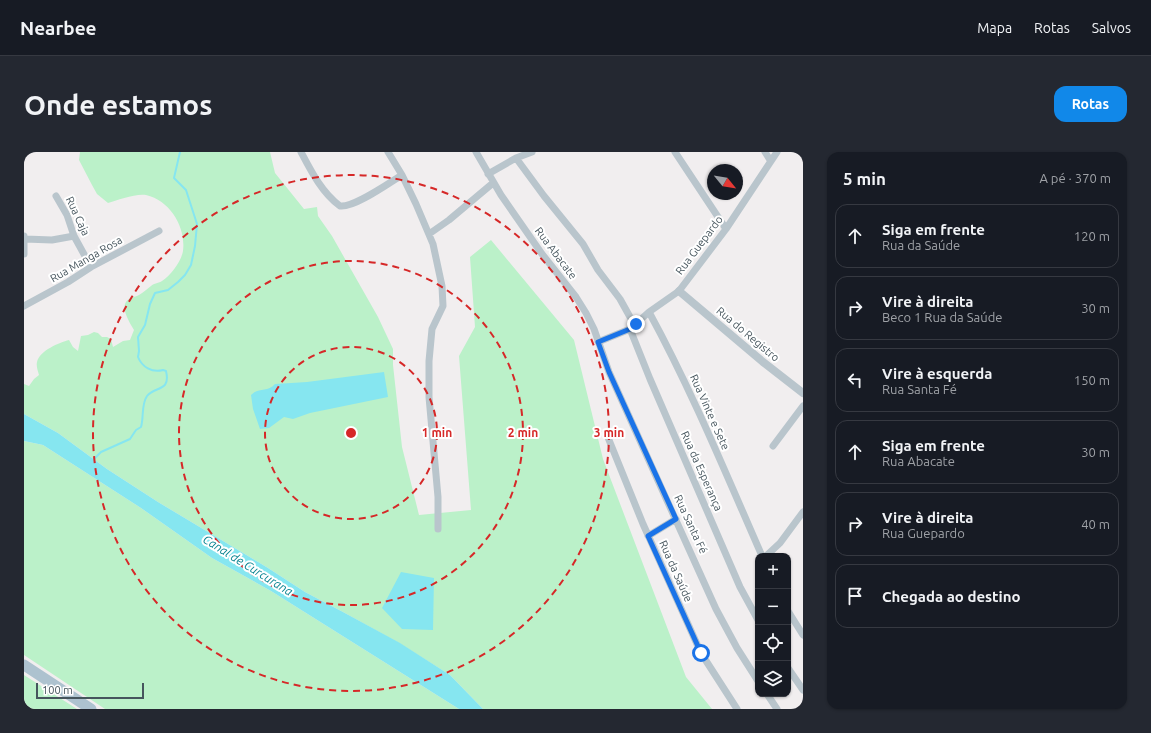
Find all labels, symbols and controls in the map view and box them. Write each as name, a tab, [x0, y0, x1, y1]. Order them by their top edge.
text: Nearbee	[20, 17, 97, 39]
text: Mapa	[977, 20, 1012, 36]
text: Rotas	[1034, 20, 1070, 36]
text: Salvos	[1092, 20, 1131, 36]
button: Rotas	[1054, 86, 1127, 122]
text: Onde estamos	[24, 89, 212, 120]
north arrow	[707, 164, 743, 200]
text: 5 min	[843, 169, 886, 188]
text: A pé · 370 m	[1039, 171, 1111, 185]
street label: Rua Caja	[64, 194, 92, 238]
street label: Rua Guepardo	[673, 213, 725, 277]
text: Siga em frente	[882, 221, 985, 238]
street label: Rua Abacate	[533, 225, 579, 281]
icon: ahead	[844, 225, 866, 247]
text: 120 m	[1074, 229, 1110, 243]
street label: Rua Manga Rosa	[48, 234, 124, 284]
text: Rua da Saúde	[882, 238, 960, 252]
text: Vire à direita	[882, 293, 974, 310]
icon: right	[844, 297, 866, 319]
text: 30 m	[1081, 301, 1110, 315]
street label: Rua do Registro	[714, 304, 782, 364]
text: Beco 1 Rua da Saúde	[882, 310, 1002, 324]
route end	[627, 315, 645, 333]
text: Vire à esquerda	[882, 365, 992, 382]
icon: left	[844, 369, 866, 391]
street label: Rua Vinte e Sete	[688, 372, 732, 452]
text: 150 m	[1074, 373, 1110, 387]
text: Rua Santa Fé	[882, 382, 957, 396]
centre of rings	[344, 426, 358, 440]
text: 1 min	[422, 426, 452, 439]
text: 2 min	[508, 426, 538, 439]
text: 3 min	[594, 426, 624, 439]
street label: Rua da Esperança	[679, 429, 725, 513]
text: Siga em frente	[882, 437, 985, 454]
icon: ahead	[844, 441, 866, 463]
text: 30 m	[1081, 445, 1110, 459]
text: Rua Abacate	[882, 454, 955, 468]
street label: Rua Santa Fé	[672, 493, 710, 555]
text: Vire à direita	[882, 509, 974, 526]
icon: right	[844, 513, 866, 535]
text: 40 m	[1081, 517, 1110, 531]
text: Rua Guepardo	[882, 526, 965, 540]
water label: Canal de Curcurana	[201, 532, 296, 598]
street label: Rua da Saúde	[657, 538, 695, 604]
map controls	[755, 553, 791, 697]
button: +	[755, 553, 791, 589]
icon: arrive	[844, 585, 866, 607]
text: Chegada ao destino	[882, 588, 1021, 605]
button: −	[755, 589, 791, 625]
button: locate	[755, 625, 791, 661]
route start	[692, 644, 710, 662]
button: layers	[755, 661, 791, 697]
scale bar	[36, 681, 144, 700]
text: 100 m	[42, 684, 73, 696]

